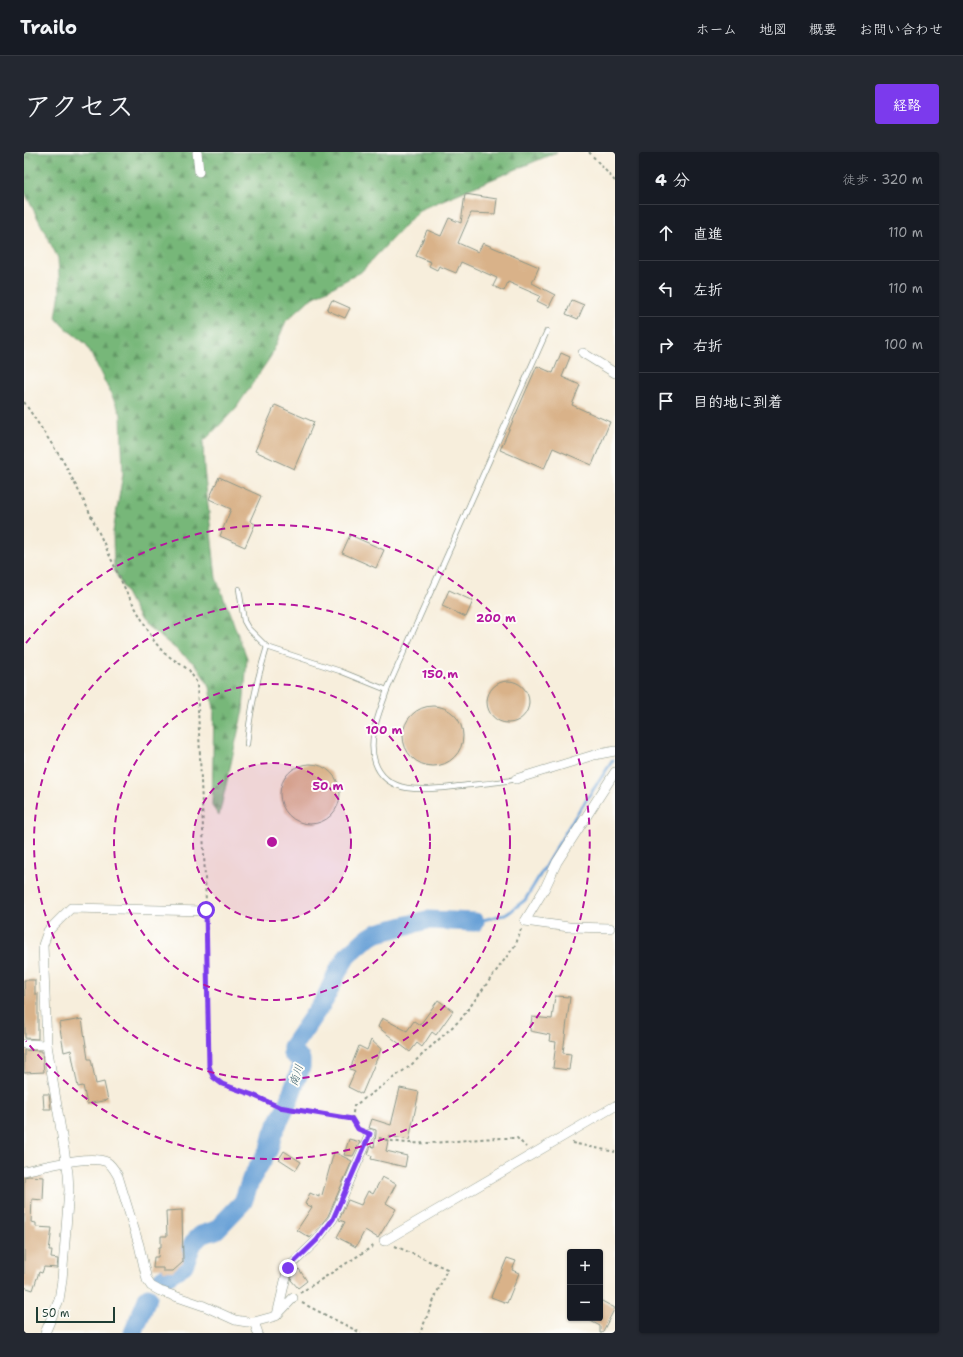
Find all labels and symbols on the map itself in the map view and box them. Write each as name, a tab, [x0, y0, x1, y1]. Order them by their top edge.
text: 200 m	[476, 610, 516, 626]
text: 150 m	[422, 666, 458, 682]
text: 100 m	[366, 722, 403, 738]
text: 50 m	[313, 778, 344, 794]
centre of rings	[265, 835, 279, 849]
route start	[197, 901, 215, 919]
water label: 南川	[286, 1062, 307, 1088]
route end	[279, 1259, 297, 1277]
scale bar	[36, 1305, 115, 1324]

